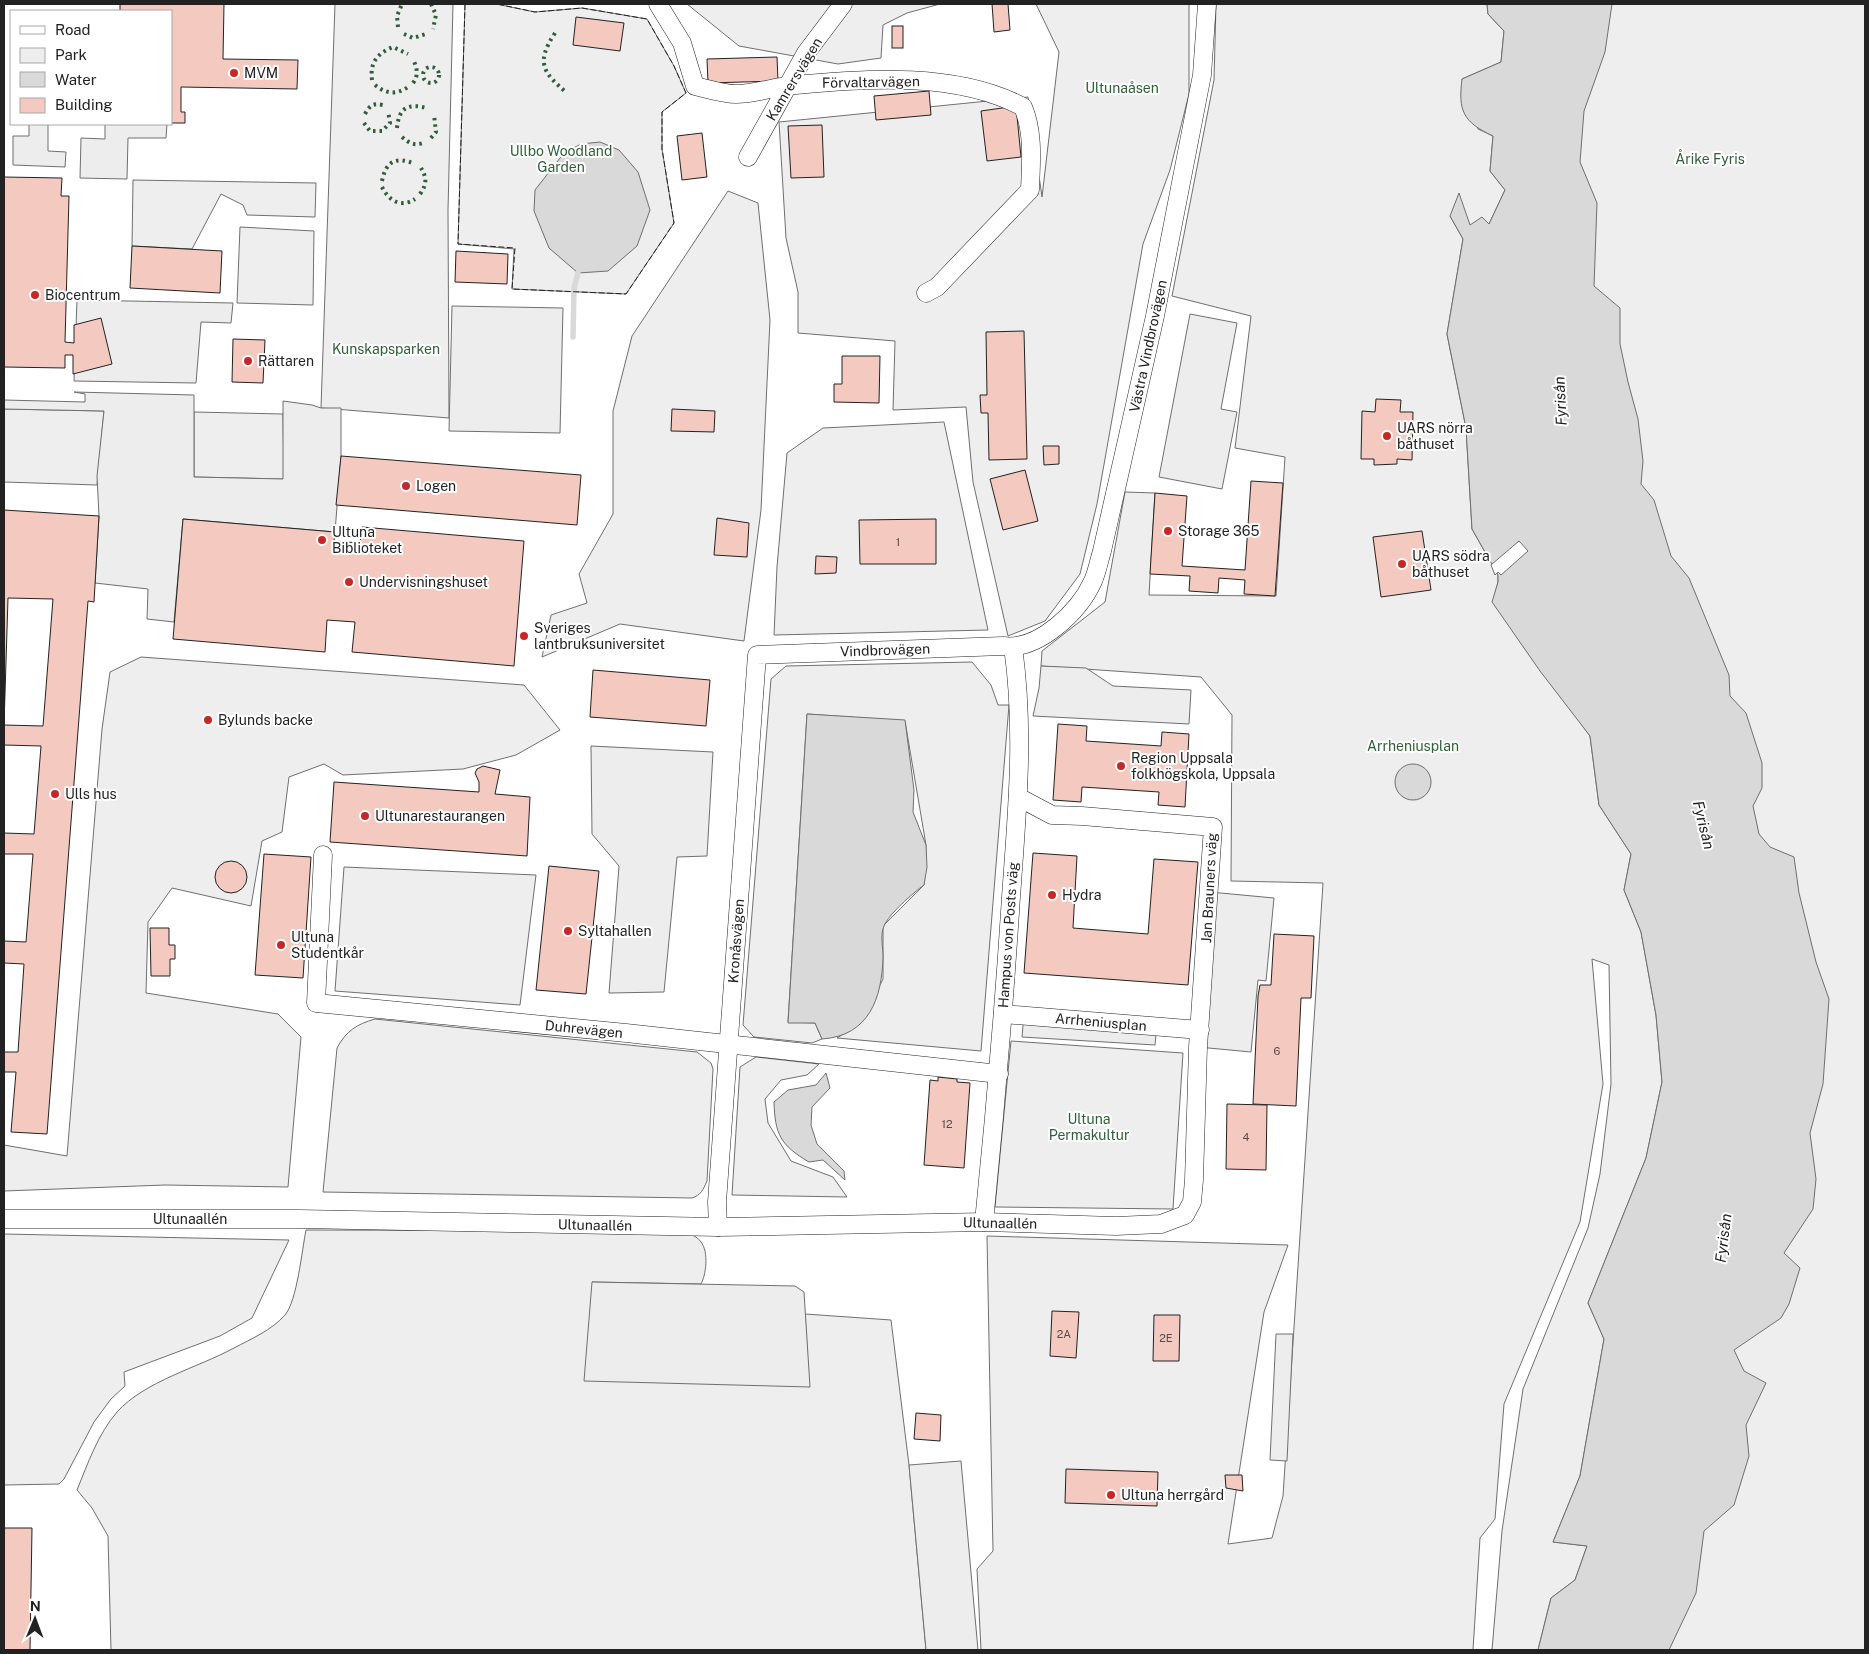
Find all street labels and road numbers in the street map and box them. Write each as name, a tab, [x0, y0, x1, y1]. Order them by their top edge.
street label: Kamrersvägen	[763, 35, 825, 123]
street label: Förvaltarvägen	[822, 73, 920, 91]
street label: Västra Vindbrovägen	[1126, 278, 1170, 414]
street label: Vindbrovägen	[840, 640, 930, 660]
street label: Jan Brauners väg	[1198, 832, 1220, 944]
street label: Hampus von Posts väg	[995, 861, 1021, 1009]
street label: Kronåsvägen	[725, 898, 747, 984]
street label: Arrheniusplan	[1054, 1010, 1148, 1034]
street label: Duhrevägen	[544, 1017, 624, 1041]
street label: Ultunaallén	[153, 1211, 227, 1227]
street label: Ultunaallén	[963, 1214, 1037, 1232]
street label: Ultunaallén	[558, 1216, 632, 1234]

